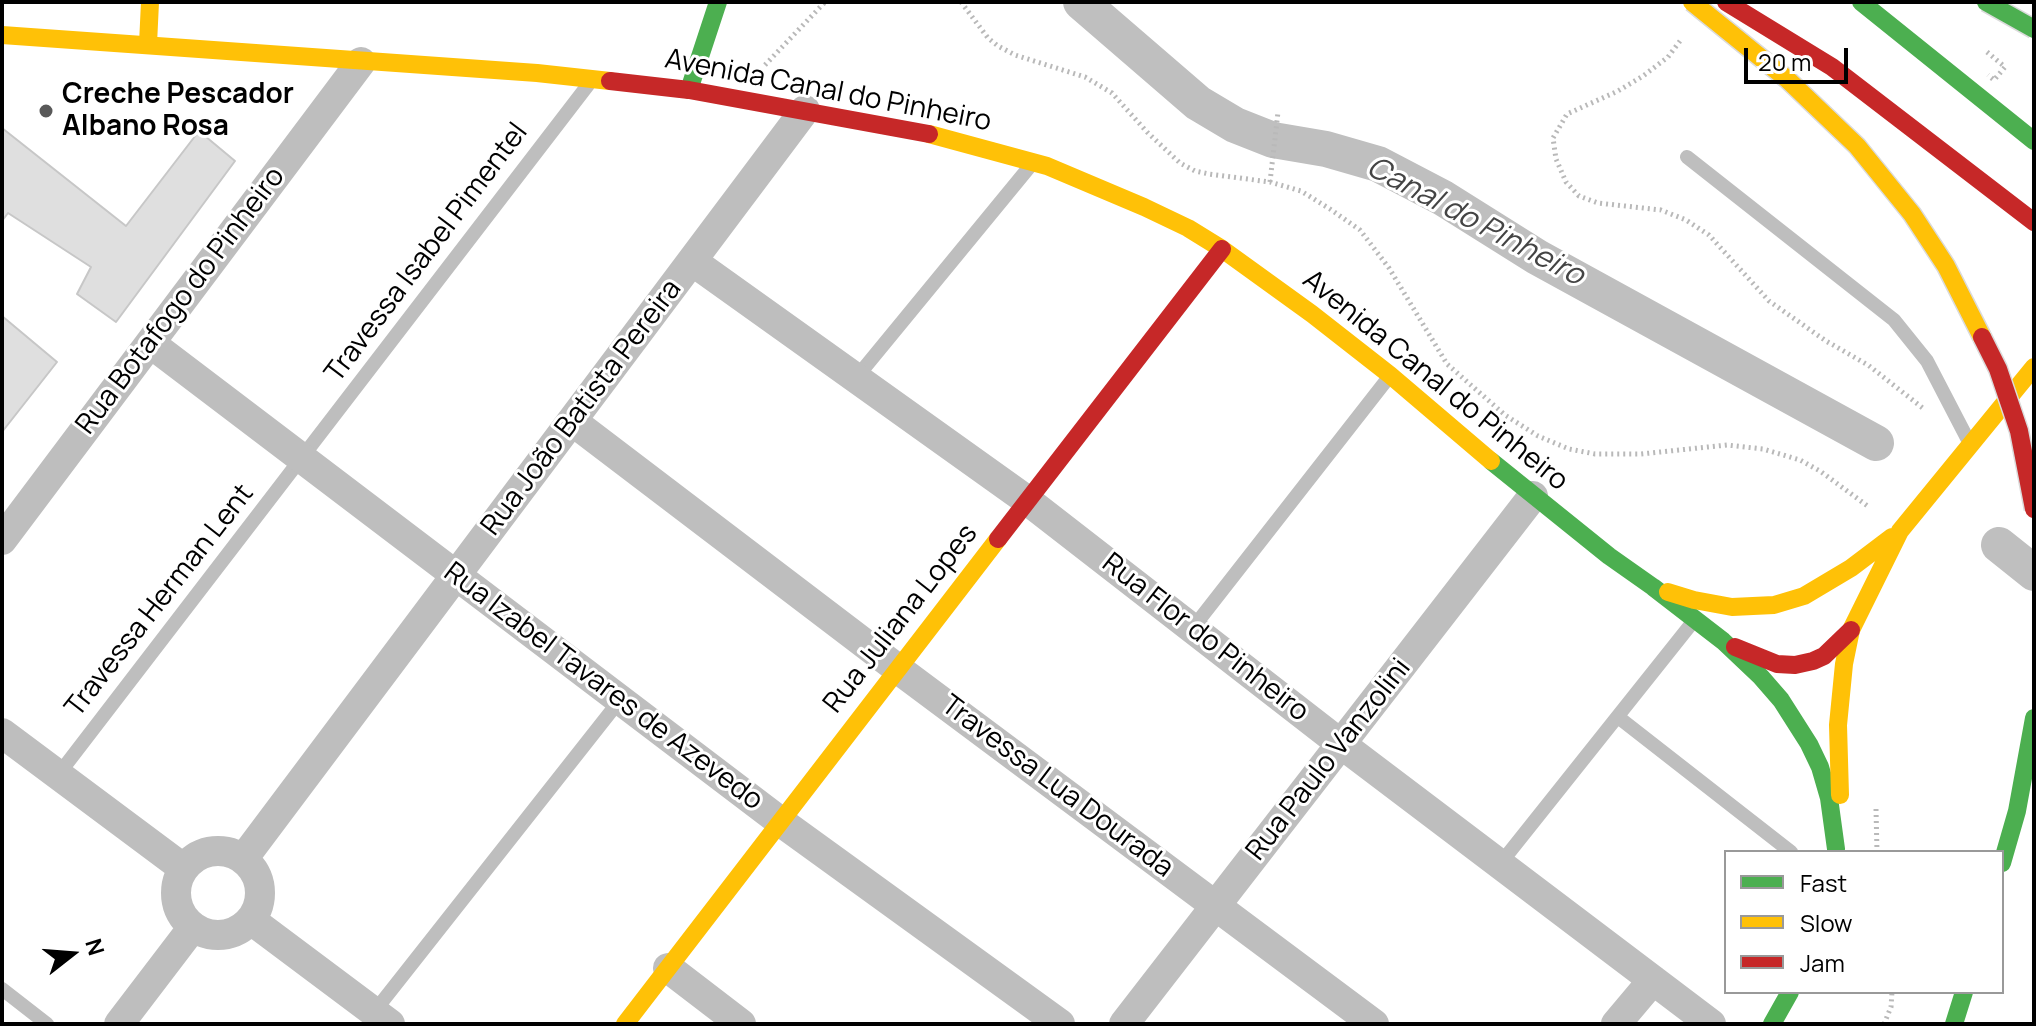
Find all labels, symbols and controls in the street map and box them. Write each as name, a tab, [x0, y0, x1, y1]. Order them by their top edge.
scale bar	[1748, 32, 1852, 82]
street label: Avenida Canal do Pinheiro	[662, 43, 994, 139]
text: 20 m	[1758, 45, 1811, 78]
place label: Creche Pescador Albano Rosa	[62, 78, 294, 144]
marker: Creche Pescador Albano Rosa	[37, 102, 55, 120]
street label: Travessa Isabel Pimentel	[319, 117, 535, 389]
water label: Canal do Pinheiro	[1360, 150, 1590, 294]
street label: Rua Botafogo do Pinheiro	[70, 161, 292, 441]
street label: Avenida Canal do Pinheiro	[1295, 264, 1575, 498]
street label: Rua João Batista Pereira	[475, 274, 689, 542]
street label: Travessa Herman Lent	[59, 478, 261, 724]
street label: Rua Juliana Lopes	[817, 518, 985, 720]
street label: Rua Flor do Pinheiro	[1095, 547, 1315, 729]
street label: Rua Izabel Tavares de Azevedo	[437, 556, 769, 818]
street label: Rua Paulo Vanzolini	[1240, 652, 1418, 868]
street label: Travessa Lua Dourada	[934, 689, 1180, 885]
legend	[1724, 850, 2004, 994]
text: Fast	[1800, 866, 1847, 899]
text: Slow	[1800, 906, 1853, 939]
north arrow	[32, 914, 112, 994]
text: N	[78, 935, 112, 959]
text: Jam	[1800, 946, 1845, 979]

